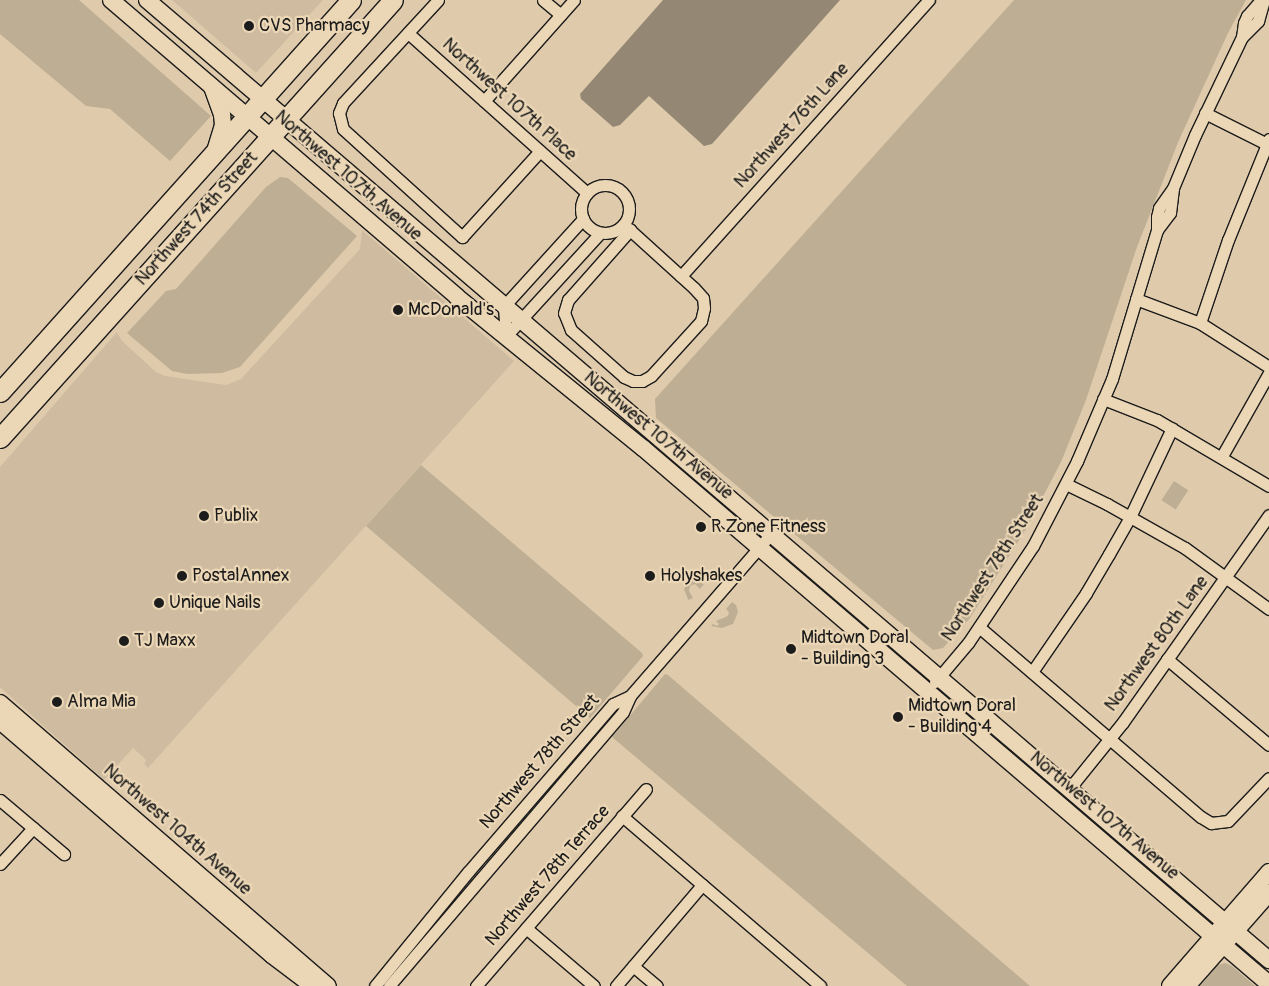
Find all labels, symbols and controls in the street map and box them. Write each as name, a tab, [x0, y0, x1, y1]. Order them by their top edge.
place label: CVS Pharmacy	[259, 15, 370, 37]
marker: CVS Pharmacy	[243, 20, 255, 32]
street label: Northwest 107th Place	[437, 34, 581, 166]
street label: Northwest 76th Lane	[730, 59, 854, 193]
street label: Northwest 107th Avenue	[270, 106, 426, 246]
street label: Northwest 74th Street	[131, 148, 263, 290]
place label: McDonald's	[408, 299, 494, 321]
marker: McDonald's	[392, 304, 404, 316]
street label: Northwest 107th Avenue	[579, 367, 737, 505]
street label: Northwest 78th Street	[937, 490, 1049, 646]
place label: Publix	[214, 505, 258, 527]
marker: Publix	[198, 510, 210, 522]
place label: R Zone Fitness	[711, 516, 826, 538]
marker: R Zone Fitness	[695, 521, 707, 533]
place label: PostalAnnex	[192, 565, 289, 587]
place label: Holyshakes	[660, 565, 742, 587]
marker: PostalAnnex	[176, 570, 188, 582]
marker: Holyshakes	[644, 570, 656, 582]
street label: Northwest 80th Lane	[1101, 572, 1213, 716]
place label: Unique Nails	[169, 592, 261, 614]
marker: Unique Nails	[153, 597, 165, 609]
place label: Midtown Doral - Building 3	[801, 628, 909, 670]
place label: TJ Maxx	[134, 630, 196, 652]
marker: TJ Maxx	[118, 635, 130, 647]
marker: Midtown Doral - Building 3	[785, 643, 797, 655]
street label: Northwest 78th Street	[476, 690, 604, 834]
place label: Alma Mia	[67, 691, 136, 713]
marker: Alma Mia	[51, 696, 63, 708]
place label: Midtown Doral - Building 4	[908, 696, 1016, 739]
marker: Midtown Doral - Building 4	[892, 711, 904, 723]
street label: Northwest 107th Avenue	[1025, 747, 1183, 885]
street label: Northwest 104th Avenue	[99, 760, 255, 900]
street label: Northwest 78th Terrace	[481, 801, 615, 951]

